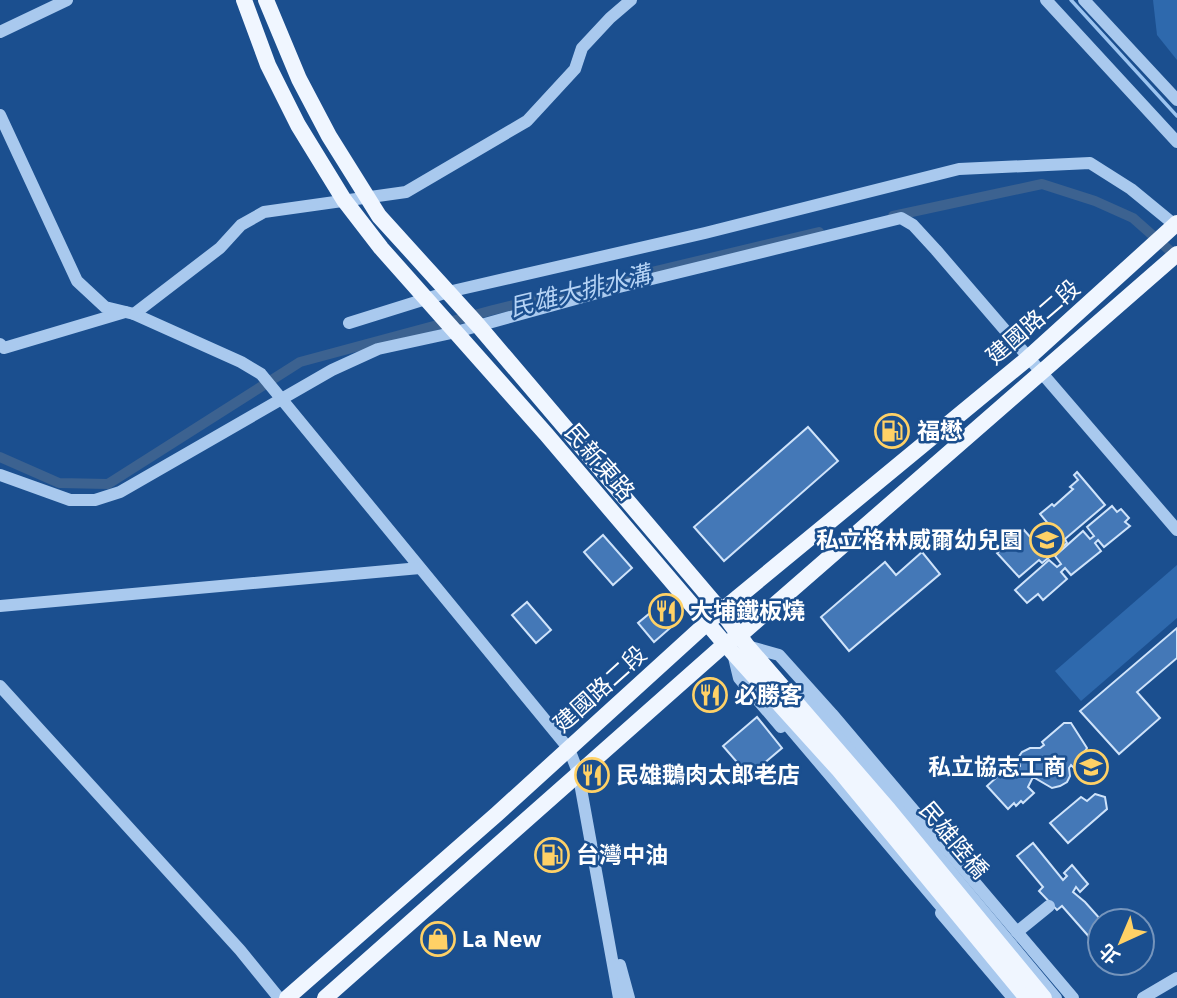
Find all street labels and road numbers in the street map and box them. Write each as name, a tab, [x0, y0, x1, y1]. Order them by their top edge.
street label: 建國路二段	[979, 272, 1086, 370]
street label: 民新東路	[559, 417, 642, 506]
street label: 建國路二段	[547, 639, 652, 738]
street label: 民雄陸橋	[914, 794, 996, 884]

